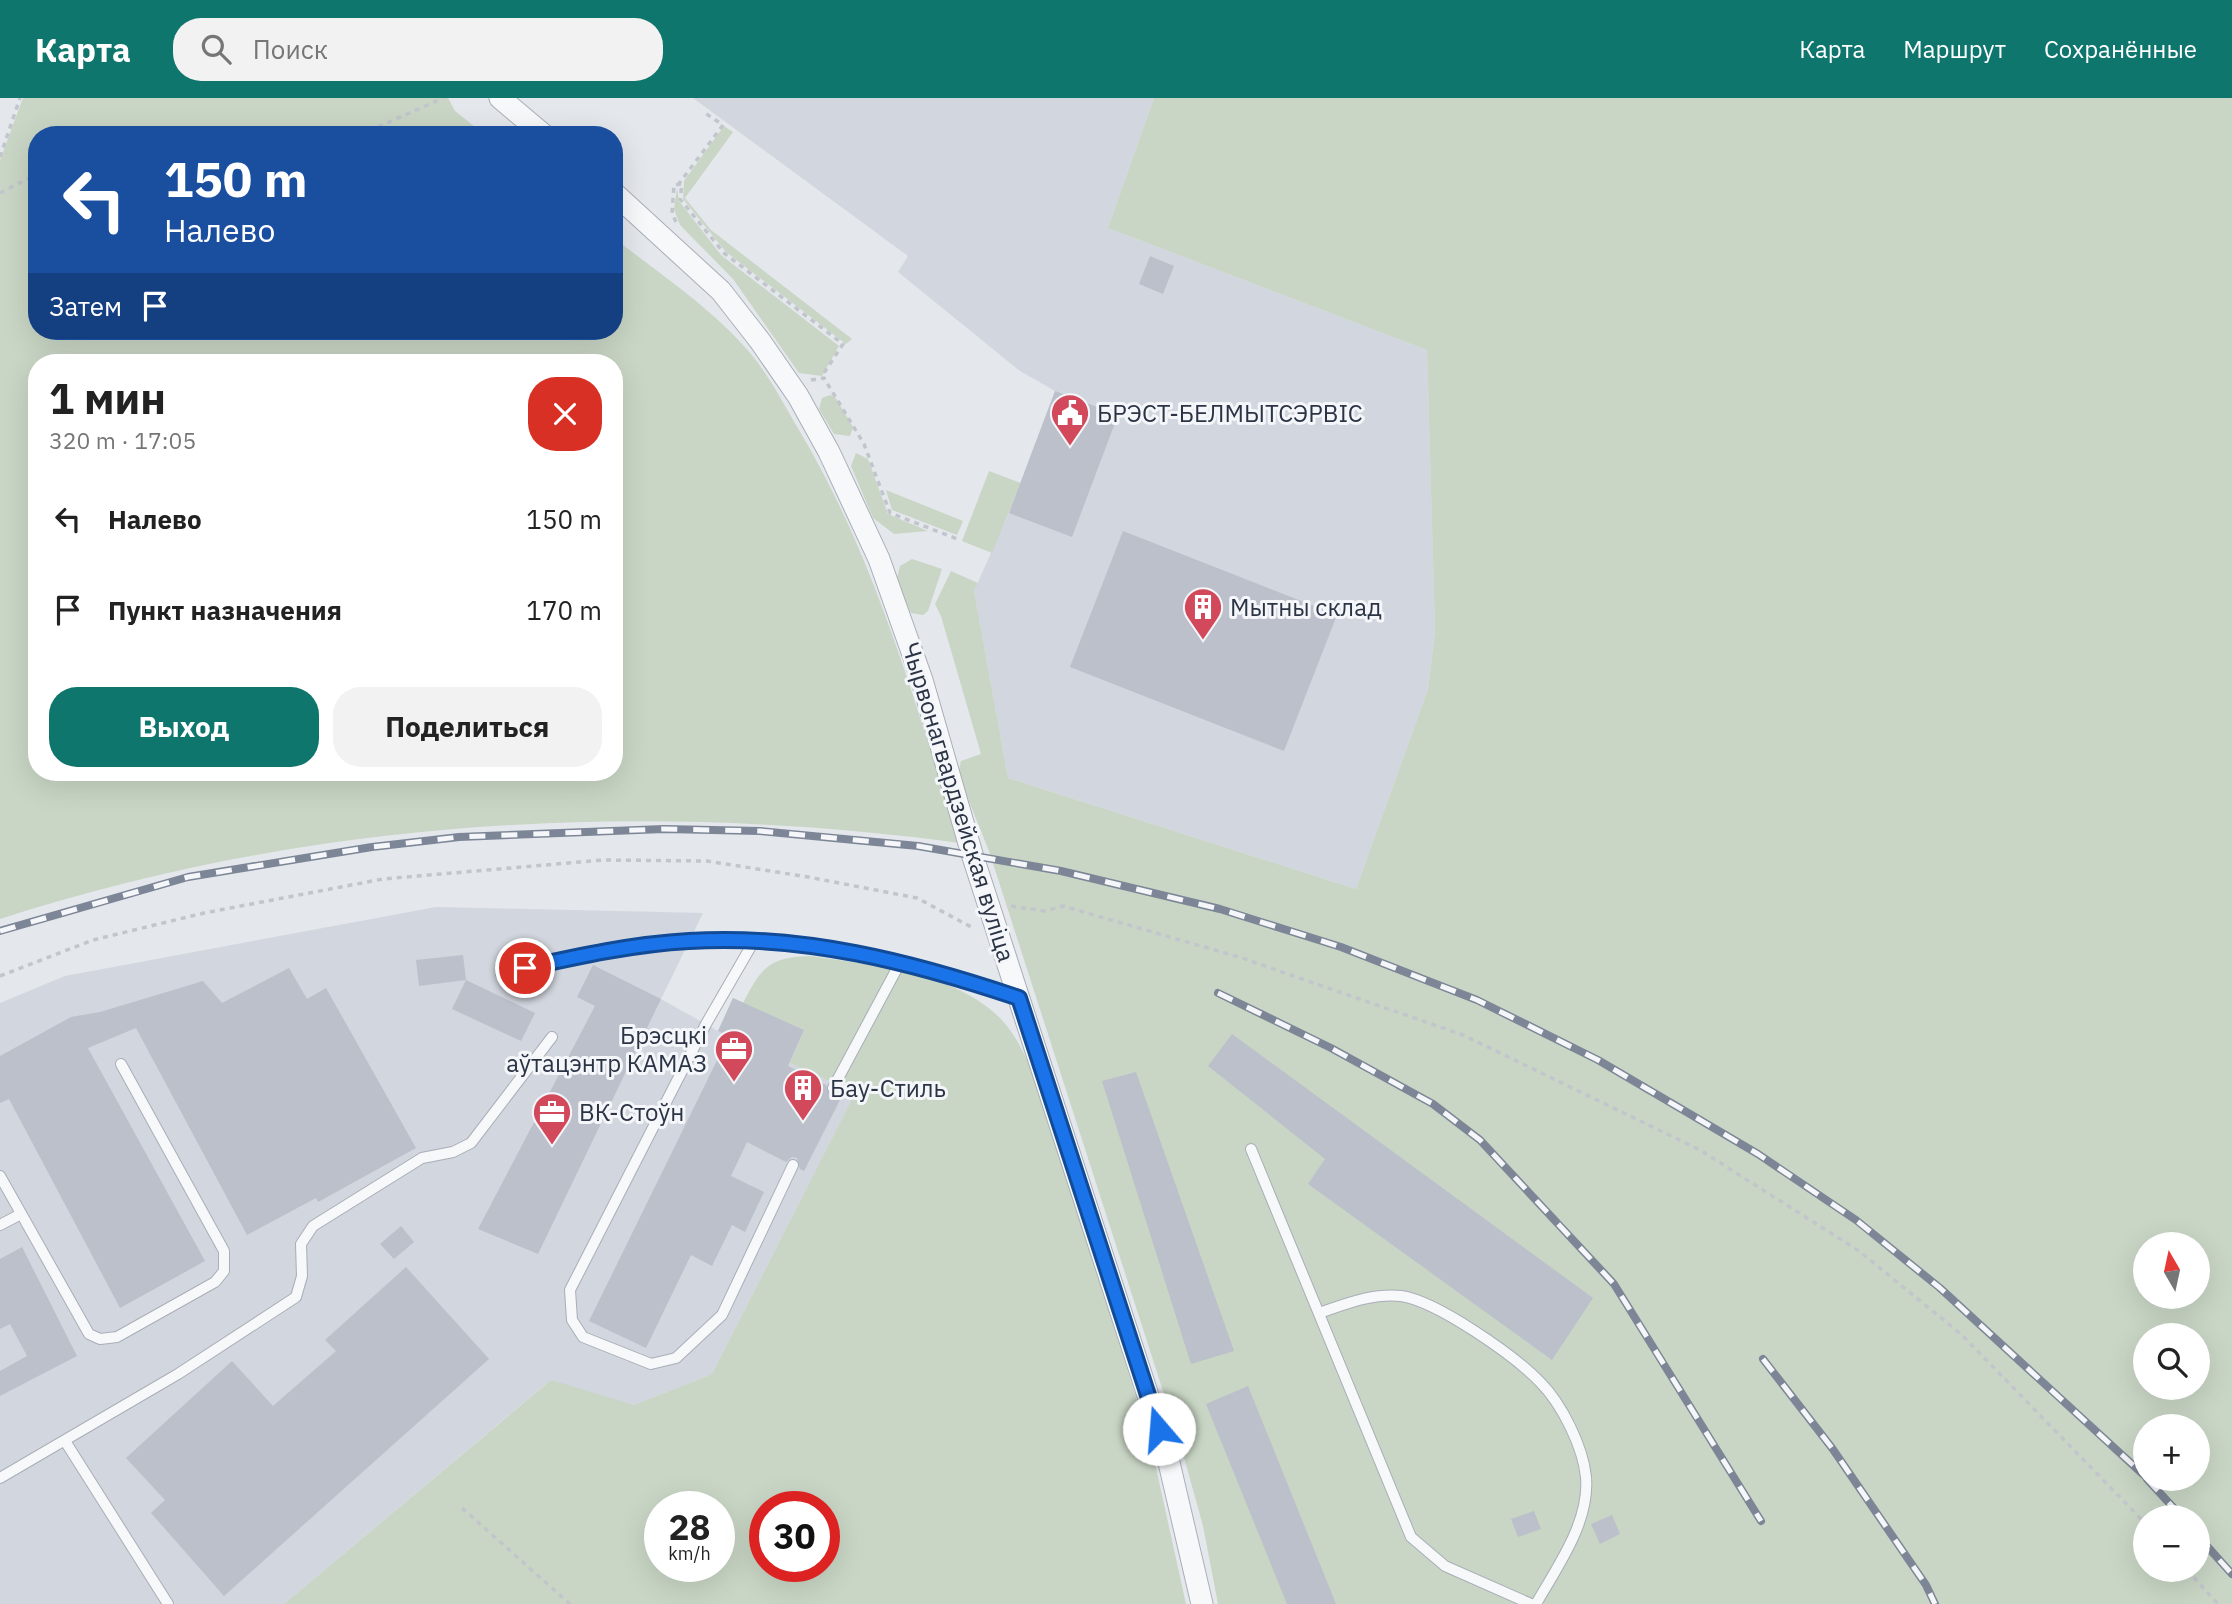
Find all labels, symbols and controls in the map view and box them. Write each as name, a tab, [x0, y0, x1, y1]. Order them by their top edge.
search box	[173, 18, 663, 81]
text: Карта	[35, 28, 131, 71]
icon: search	[197, 30, 235, 68]
text: Поиск	[253, 32, 328, 66]
text: Карта	[1799, 33, 1865, 65]
text: Маршрут	[1903, 33, 2006, 65]
text: Сохранённые	[2044, 33, 2197, 65]
text: 150 m	[164, 147, 308, 210]
icon: left	[49, 154, 140, 245]
text: Налево	[164, 209, 275, 251]
icon: arrive	[136, 287, 174, 325]
text: Затем	[49, 289, 122, 323]
text: 1 мин	[49, 371, 166, 426]
button: close	[528, 377, 602, 451]
public building icon: БРЭСТ-БЕЛМЫТСЭРВІС	[1049, 392, 1091, 447]
place label: БРЭСТ-БЕЛМЫТСЭРВІС	[1097, 397, 1363, 429]
text: 320 m · 17:05	[49, 425, 196, 455]
icon: left	[49, 500, 87, 538]
text: Налево	[108, 502, 202, 536]
text: 150 m	[526, 502, 602, 536]
building icon: Мытны склад	[1182, 586, 1224, 641]
icon: arrive	[49, 591, 87, 629]
place label: Мытны склад	[1230, 591, 1382, 623]
text: Пункт назначения	[108, 593, 342, 627]
text: 170 m	[526, 593, 602, 627]
street label: Чырвонагвардзейская вуліца	[895, 638, 1023, 966]
button: Выход	[49, 687, 319, 767]
button: Поделиться	[333, 687, 602, 767]
pin	[495, 938, 555, 998]
icon: arrive	[506, 949, 544, 987]
place label: Брэсцкі аўтацэнтр КАМАЗ	[506, 1019, 707, 1079]
office icon: Брэсцкі аўтацэнтр КАМАЗ	[713, 1028, 755, 1083]
building icon: Бау-Стиль	[782, 1067, 824, 1122]
place label: Бау-Стиль	[830, 1072, 946, 1104]
office icon: ВК-Стоўн	[531, 1091, 573, 1146]
place label: ВК-Стоўн	[579, 1096, 684, 1128]
north arrow	[2133, 1232, 2210, 1309]
map controls	[2133, 1232, 2210, 1582]
button: search	[2133, 1323, 2210, 1400]
position arrow	[1122, 1392, 1196, 1466]
button: +	[2133, 1414, 2210, 1491]
speed limit sign: 30	[749, 1491, 840, 1582]
text: 28	[668, 1504, 711, 1550]
button: −	[2133, 1505, 2210, 1582]
text: km/h	[668, 1542, 711, 1565]

